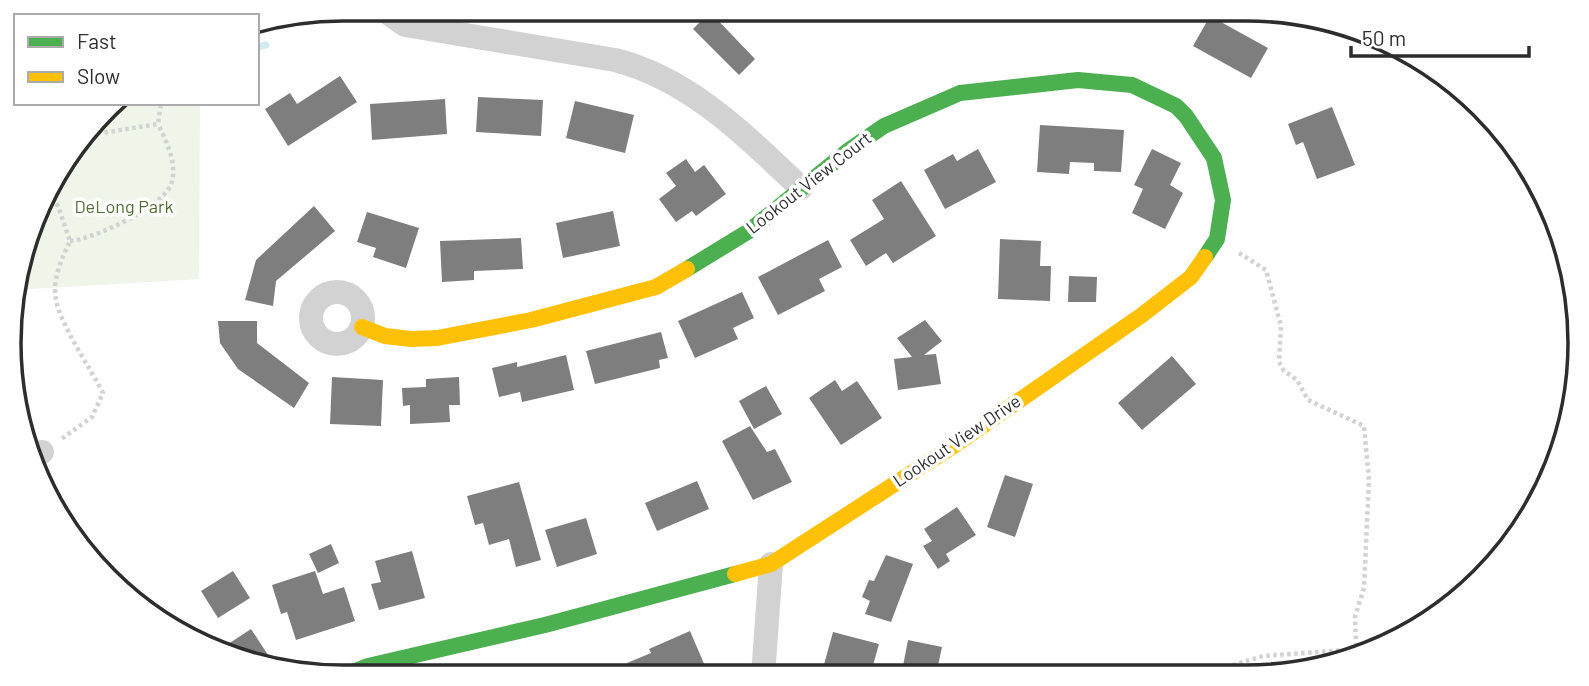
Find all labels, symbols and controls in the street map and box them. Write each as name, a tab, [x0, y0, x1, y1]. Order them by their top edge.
legend	[14, 14, 259, 105]
scale bar	[1351, 14, 1530, 58]
text: 50 m	[1362, 25, 1406, 50]
text: Fast	[77, 28, 117, 53]
text: Slow	[77, 63, 120, 88]
street label: Lookout View Court	[741, 126, 875, 238]
park label: DeLong Park	[74, 195, 174, 217]
street label: Lookout View Drive	[888, 389, 1025, 491]

